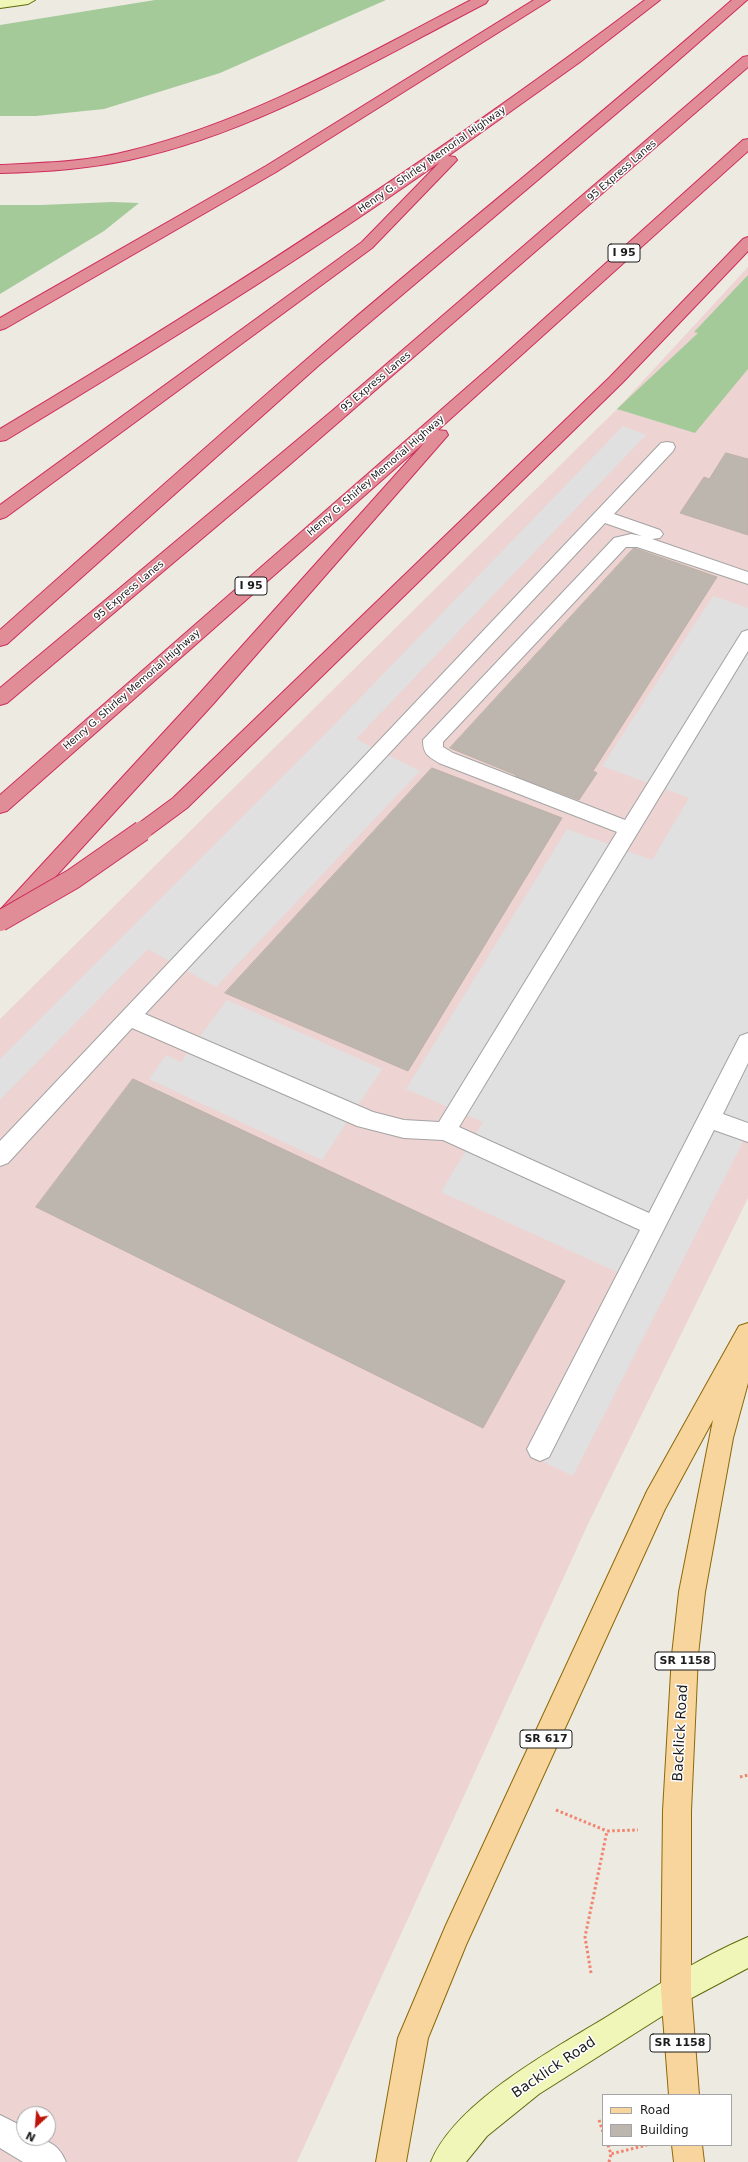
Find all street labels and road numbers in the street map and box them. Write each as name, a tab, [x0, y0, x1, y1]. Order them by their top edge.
street label: Henry G. Shirley Memorial Highway	[356, 104, 508, 216]
street label: 95 Express Lanes	[585, 138, 659, 204]
road number: I 95	[608, 244, 640, 262]
street label: 95 Express Lanes	[339, 349, 413, 415]
street label: Henry G. Shirley Memorial Highway	[305, 413, 447, 539]
street label: 95 Express Lanes	[92, 558, 166, 624]
road number: I 95	[235, 577, 267, 595]
street label: Henry G. Shirley Memorial Highway	[61, 627, 203, 753]
road number: SR 1158	[655, 1652, 715, 1670]
street label: Backlick Road	[670, 1684, 692, 1782]
road number: SR 617	[520, 1730, 572, 1748]
street label: Backlick Road	[509, 2034, 599, 2102]
road number: SR 1158	[650, 2034, 710, 2052]

